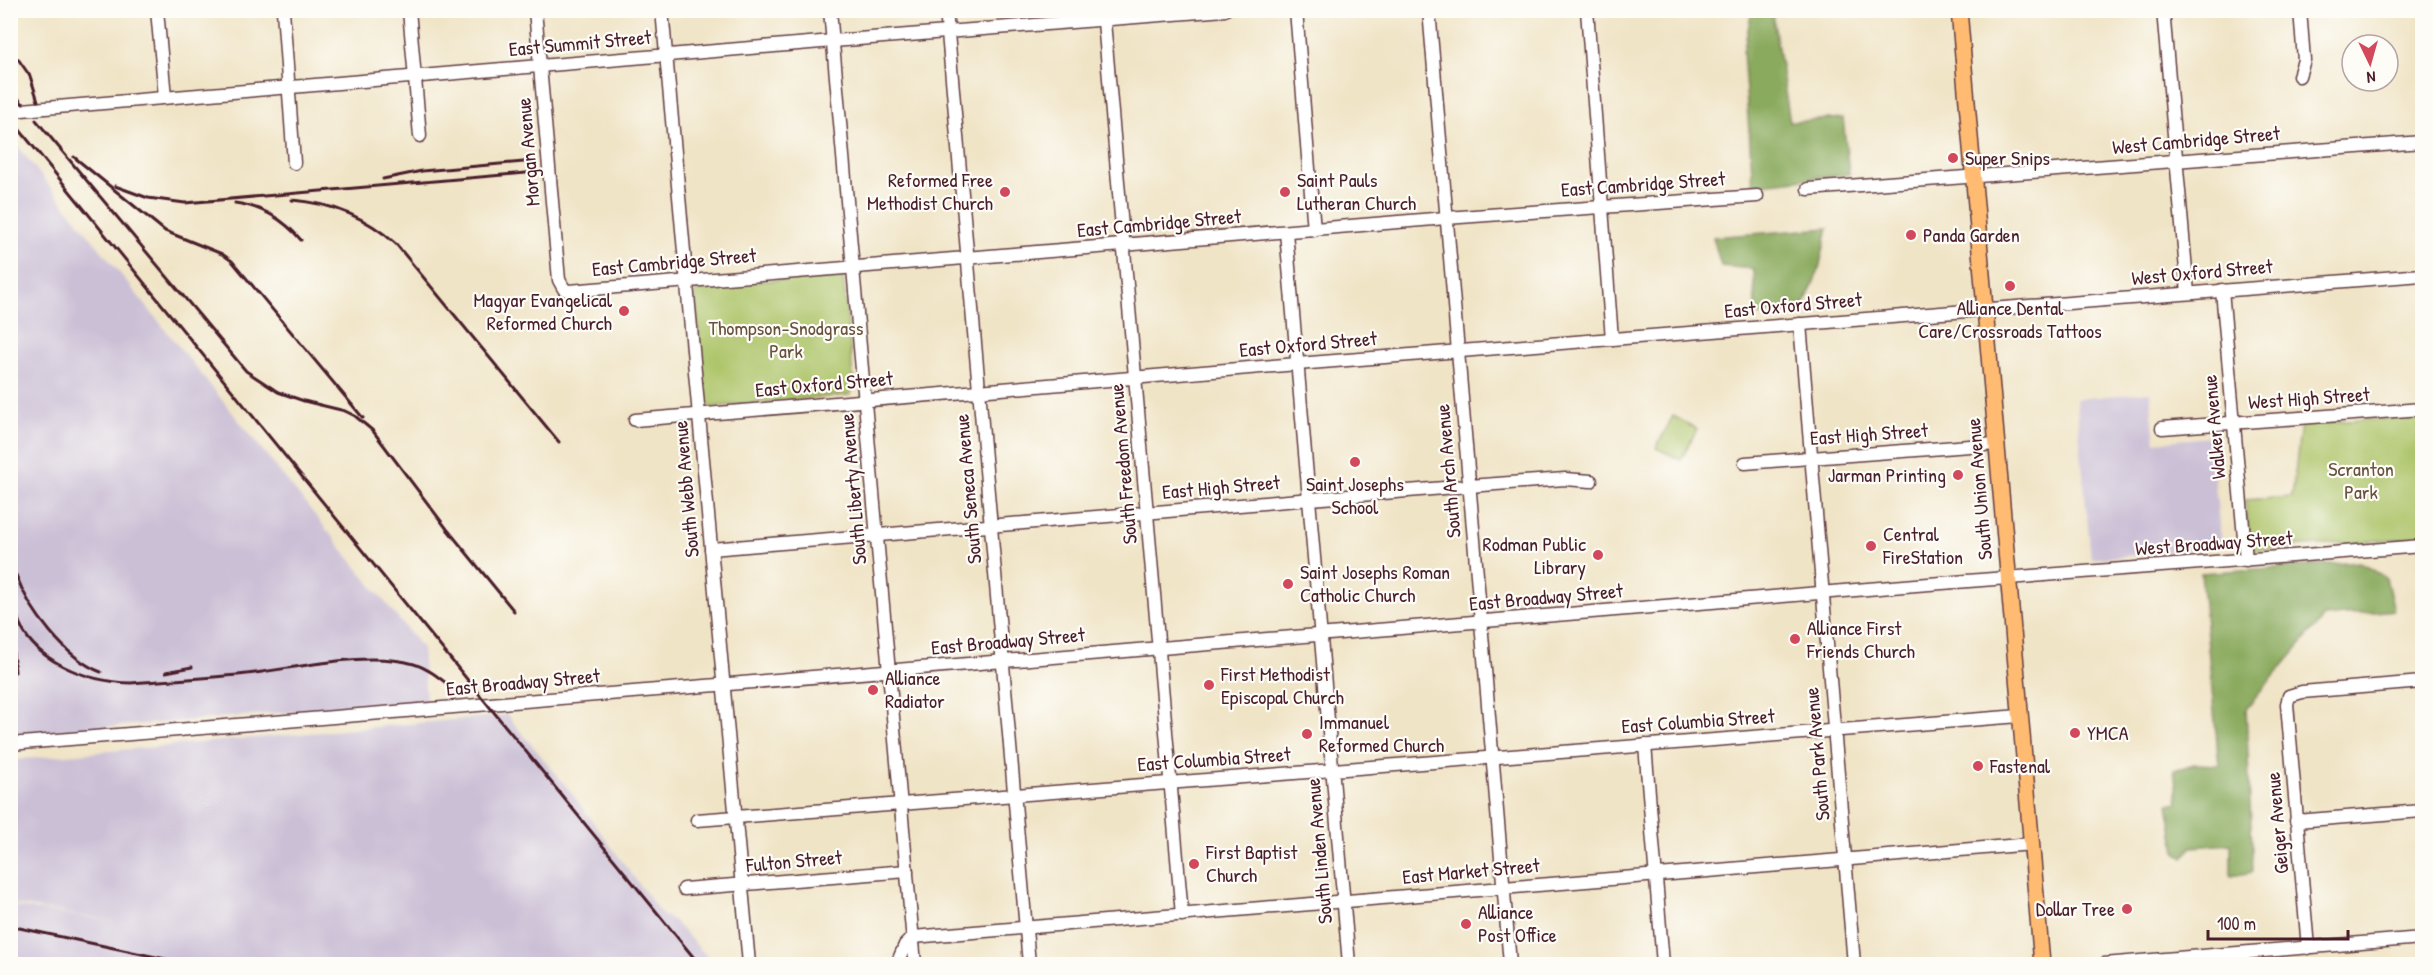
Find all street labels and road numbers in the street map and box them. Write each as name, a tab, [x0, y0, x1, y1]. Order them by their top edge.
street label: East Summit Street	[508, 23, 653, 62]
street label: Morgan Avenue	[509, 97, 546, 207]
street label: West Cambridge Street	[2111, 119, 2282, 160]
street label: East Cambridge Street	[1560, 164, 1727, 203]
street label: East Cambridge Street	[1076, 202, 1243, 243]
street label: East Cambridge Street	[591, 241, 758, 282]
street label: West Oxford Street	[2130, 252, 2275, 291]
street label: East Oxford Street	[1723, 285, 1864, 324]
street label: East Oxford Street	[1238, 324, 1379, 363]
street label: East Oxford Street	[754, 364, 895, 403]
street label: Walker Avenue	[2195, 374, 2232, 480]
street label: West High Street	[2247, 380, 2372, 415]
street label: South Freedom Avenue	[1102, 383, 1143, 545]
street label: South Arch Avenue	[1428, 403, 1467, 539]
street label: South Liberty Avenue	[832, 412, 873, 566]
street label: South Seneca Avenue	[948, 413, 987, 565]
street label: East High Street	[1809, 416, 1930, 451]
street label: South Union Avenue	[1959, 417, 1998, 561]
street label: South Webb Avenue	[666, 419, 705, 559]
street label: East High Street	[1161, 468, 1282, 505]
street label: West Broadway Street	[2134, 523, 2295, 561]
street label: East Broadway Street	[1468, 576, 1625, 617]
street label: East Broadway Street	[930, 620, 1087, 661]
street label: East Broadway Street	[445, 661, 602, 702]
street label: South Park Avenue	[1797, 686, 1836, 822]
street label: East Columbia Street	[1620, 702, 1777, 739]
street label: East Columbia Street	[1136, 740, 1293, 777]
street label: Geiger Avenue	[2259, 771, 2294, 875]
street label: South Linden Avenue	[1299, 777, 1338, 925]
street label: Fulton Street	[744, 843, 844, 878]
street label: East Market Street	[1401, 851, 1542, 890]

